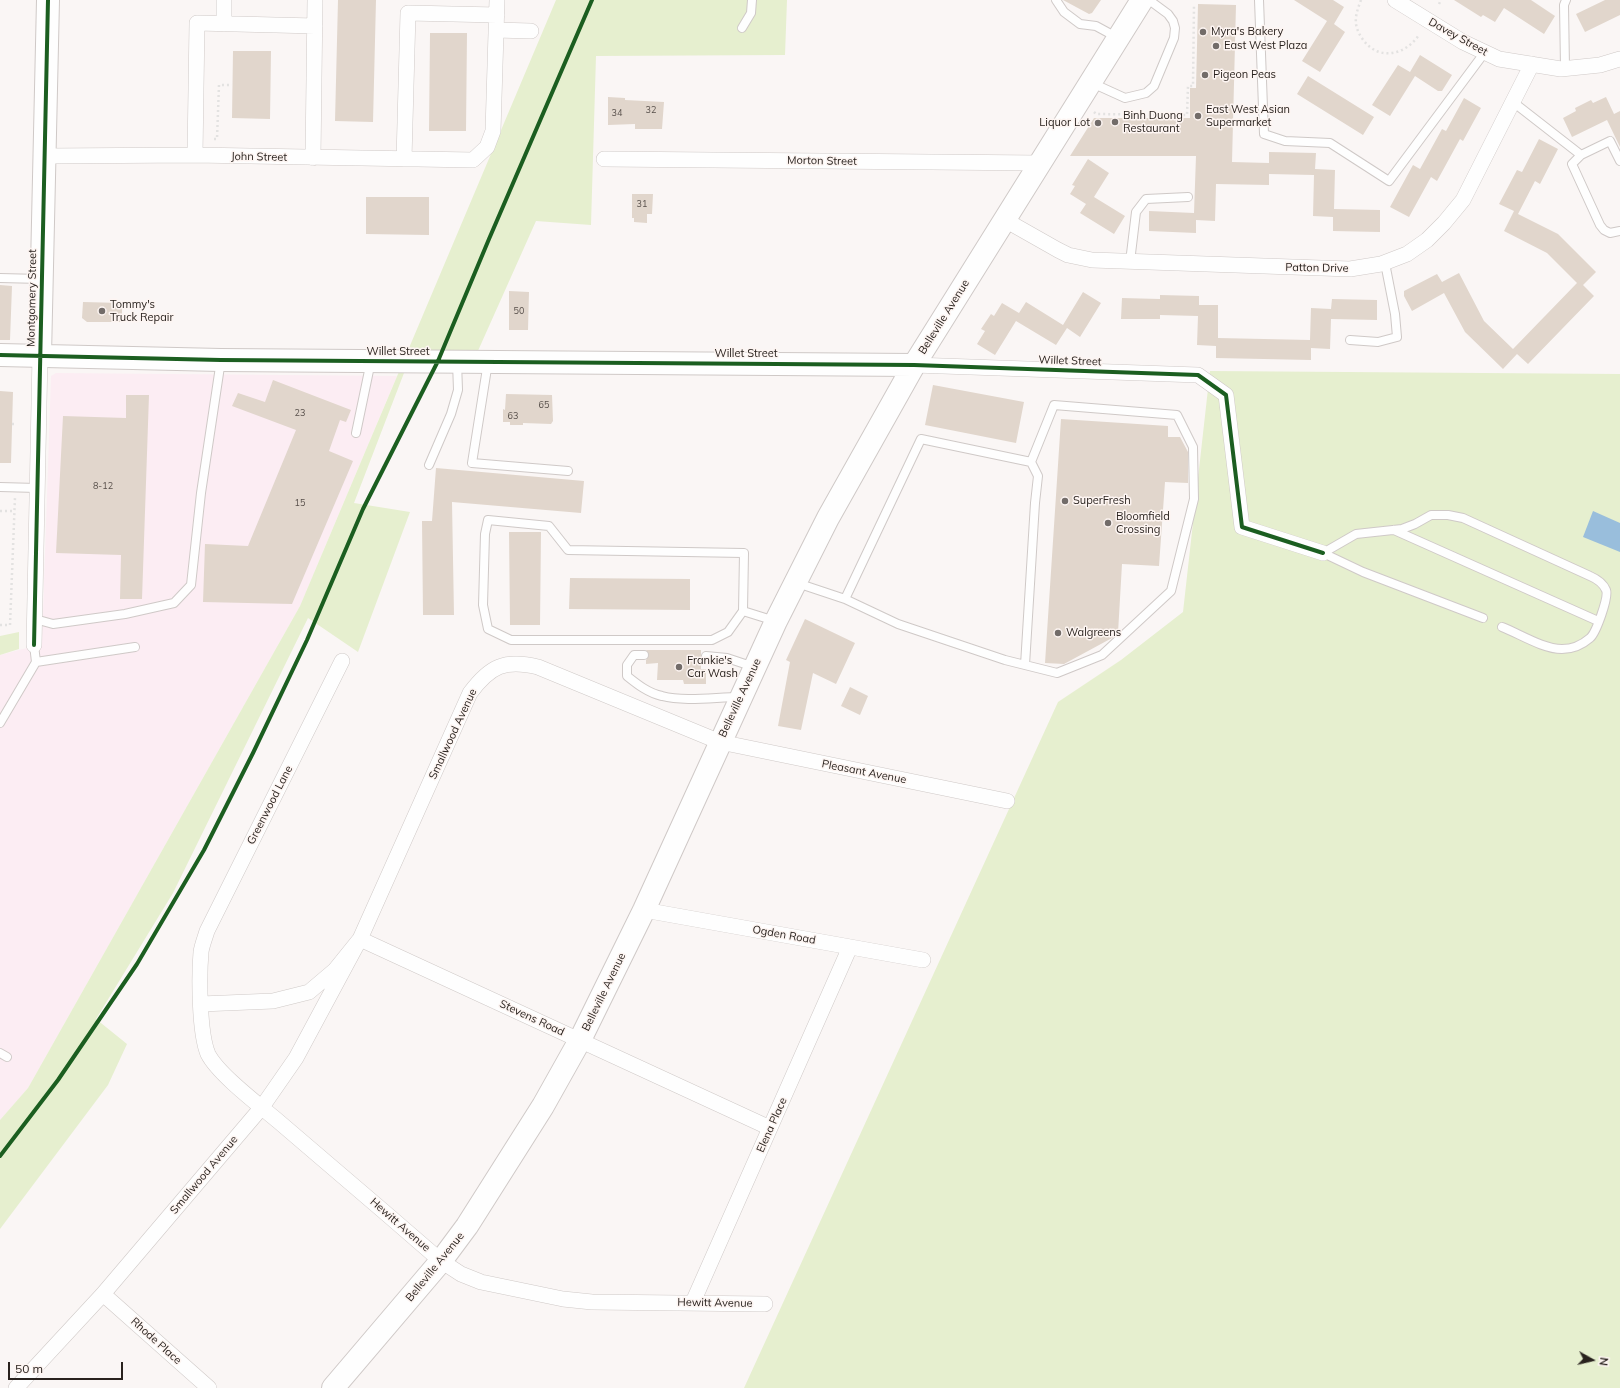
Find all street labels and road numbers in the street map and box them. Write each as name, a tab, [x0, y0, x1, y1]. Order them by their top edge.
street label: Davey Street	[1426, 15, 1490, 59]
street label: John Street	[231, 150, 287, 164]
street label: Morton Street	[787, 154, 857, 168]
street label: Montgomery Street	[25, 249, 39, 347]
street label: Patton Drive	[1285, 261, 1349, 275]
street label: Belleville Avenue	[916, 277, 972, 357]
street label: Willet Street	[366, 345, 430, 359]
street label: Willet Street	[714, 347, 778, 361]
street label: Willet Street	[1038, 353, 1102, 369]
street label: Belleville Avenue	[716, 656, 764, 740]
street label: Smallwood Avenue	[426, 687, 480, 781]
street label: Pleasant Avenue	[821, 757, 907, 787]
street label: Greenwood Lane	[244, 763, 296, 847]
street label: Ogden Road	[751, 923, 817, 947]
street label: Belleville Avenue	[579, 951, 629, 1033]
street label: Stevens Road	[497, 997, 567, 1039]
street label: Elena Place	[754, 1096, 790, 1154]
street label: Smallwood Avenue	[167, 1133, 241, 1217]
street label: Hewitt Avenue	[367, 1195, 433, 1255]
street label: Belleville Avenue	[403, 1230, 467, 1304]
street label: Hewitt Avenue	[677, 1296, 753, 1310]
street label: Rhode Place	[128, 1315, 184, 1367]

